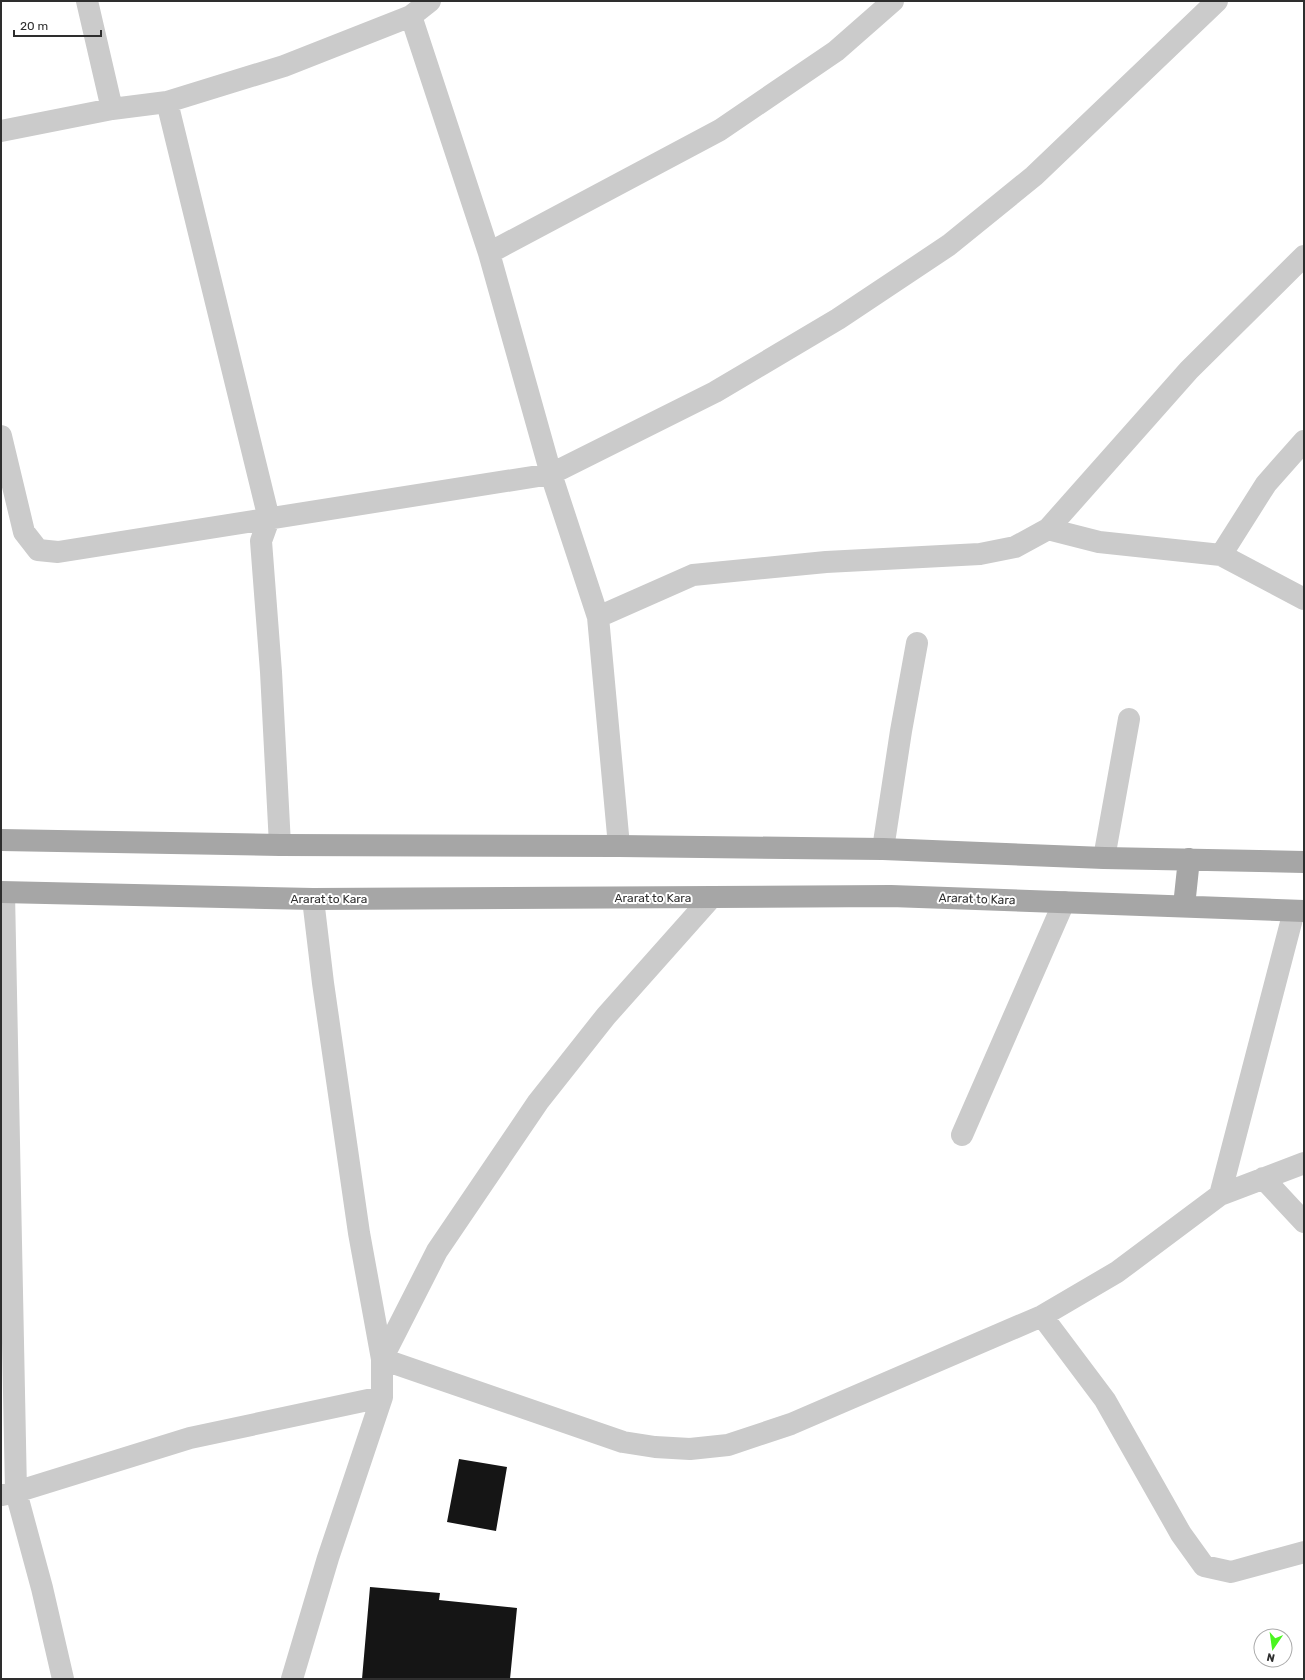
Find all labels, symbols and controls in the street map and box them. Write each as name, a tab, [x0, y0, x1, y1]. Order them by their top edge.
scale bar	[14, 12, 101, 38]
text: 20 m	[20, 19, 48, 33]
street label: Ararat to Kara	[615, 891, 691, 905]
street label: Ararat to Kara	[938, 891, 1016, 907]
street label: Ararat to Kara	[291, 892, 367, 906]
north arrow	[1253, 1628, 1293, 1668]
text: N	[1265, 1650, 1276, 1664]

